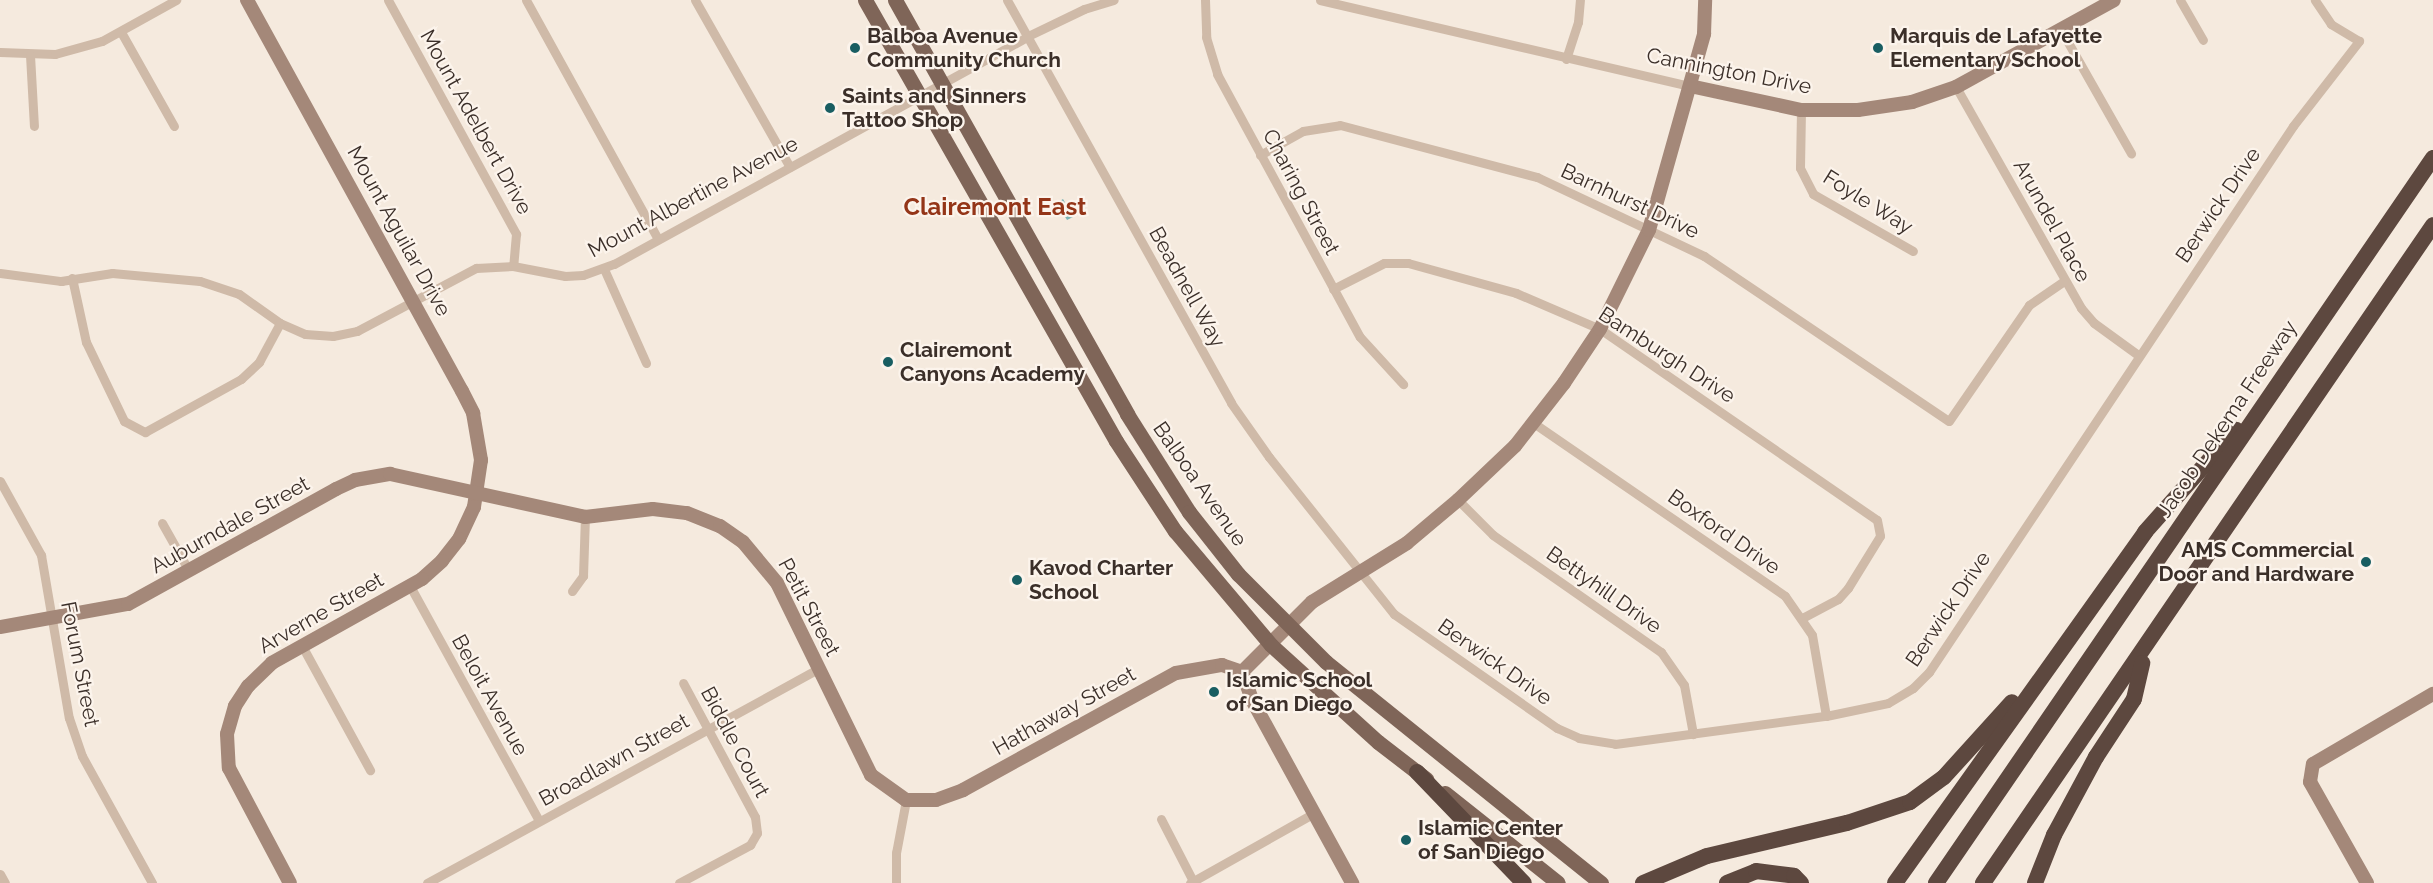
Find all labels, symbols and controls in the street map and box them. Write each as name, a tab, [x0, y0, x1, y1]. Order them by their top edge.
place label: Balboa Avenue Community Church	[867, 23, 1061, 73]
place label: Marquis de Lafayette Elementary School	[1890, 23, 2102, 73]
street label: Mount Adelbert Drive	[415, 25, 537, 219]
marker: Balboa Avenue Community Church	[848, 41, 862, 55]
marker: Marquis de Lafayette Elementary School	[1871, 41, 1885, 55]
street label: Cannington Drive	[1645, 43, 1813, 99]
place label: Saints and Sinners Tattoo Shop	[842, 83, 1026, 133]
marker: Saints and Sinners Tattoo Shop	[823, 101, 837, 115]
street label: Charing Street	[1257, 125, 1345, 259]
street label: Mount Albertine Avenue	[583, 131, 803, 263]
street label: Mount Aguilar Drive	[342, 141, 456, 321]
street label: Berwick Drive	[2170, 143, 2266, 267]
street label: Arundel Place	[2008, 155, 2096, 287]
street label: Barnhurst Drive	[1557, 158, 1703, 244]
street label: Foyle Way	[1818, 164, 1918, 240]
district label: Clairemont East	[904, 193, 1086, 221]
street label: Beadnell Way	[1143, 222, 1231, 352]
street label: Bamburgh Drive	[1594, 301, 1740, 409]
street label: Jacob Dekema Freeway	[2152, 316, 2302, 522]
place label: Clairemont Canyons Academy	[900, 337, 1086, 387]
marker: Clairemont Canyons Academy	[881, 355, 895, 369]
street label: Balboa Avenue	[1147, 417, 1253, 551]
street label: Auburndale Street	[146, 471, 314, 579]
street label: Boxford Drive	[1663, 484, 1785, 580]
place label: AMS Commercial Door and Hardware	[2158, 537, 2354, 587]
street label: Bettyhill Drive	[1541, 541, 1667, 639]
street label: Berwick Drive	[1900, 547, 1996, 671]
street label: Petit Street	[773, 554, 845, 660]
place label: Kavod Charter School	[1029, 555, 1173, 605]
marker: AMS Commercial Door and Hardware	[2359, 555, 2373, 569]
street label: Arverne Street	[254, 567, 388, 659]
marker: Kavod Charter School	[1010, 573, 1024, 587]
street label: Forum Street	[56, 599, 104, 729]
street label: Berwick Drive	[1433, 613, 1557, 711]
street label: Beloit Avenue	[446, 630, 534, 760]
street label: Hathaway Street	[988, 661, 1140, 761]
place label: Islamic School of San Diego	[1226, 667, 1372, 717]
street label: Biddle Court	[695, 682, 775, 802]
marker: Islamic School of San Diego	[1207, 685, 1221, 699]
street label: Broadlawn Street	[535, 708, 693, 812]
place label: Islamic Center of San Diego	[1418, 815, 1563, 865]
marker: Islamic Center of San Diego	[1399, 833, 1413, 847]

